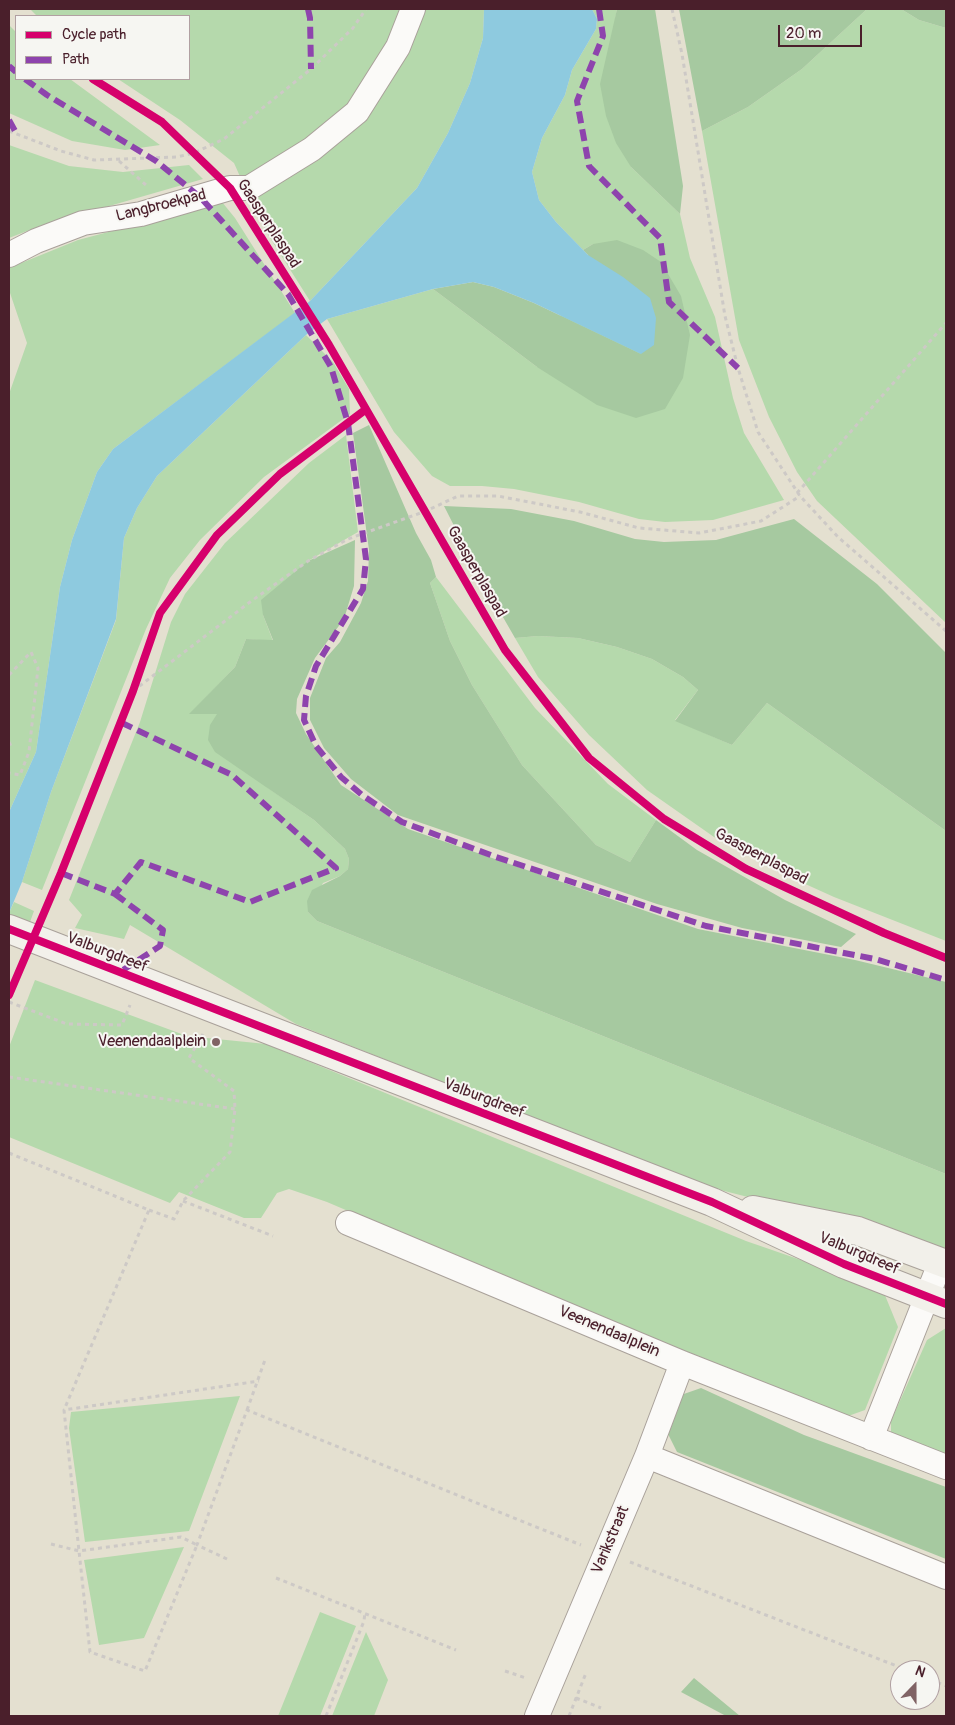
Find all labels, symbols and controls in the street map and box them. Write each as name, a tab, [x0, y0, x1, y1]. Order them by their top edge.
legend	[15, 15, 190, 80]
scale bar	[780, 15, 864, 47]
text: 20 m	[786, 24, 821, 43]
text: Cycle path	[62, 25, 126, 44]
text: Path	[62, 50, 89, 69]
street label: Gaasperplaspad	[232, 176, 304, 272]
street label: Langbroekpad	[114, 186, 208, 226]
street label: Gaasperplaspad	[442, 523, 510, 621]
street label: Gaasperplaspad	[711, 824, 811, 890]
street label: Valburgdreef	[63, 929, 151, 977]
place label: Veenendaalplein	[98, 1032, 206, 1052]
marker: Veenendaalplein	[210, 1036, 222, 1048]
street label: Valburgdreef	[440, 1075, 528, 1123]
street label: Valburgdreef	[816, 1228, 902, 1280]
street label: Veenendaalplein	[555, 1302, 663, 1362]
street label: Varikstraat	[588, 1503, 634, 1577]
north arrow	[890, 1660, 940, 1710]
text: N	[913, 1662, 928, 1681]

